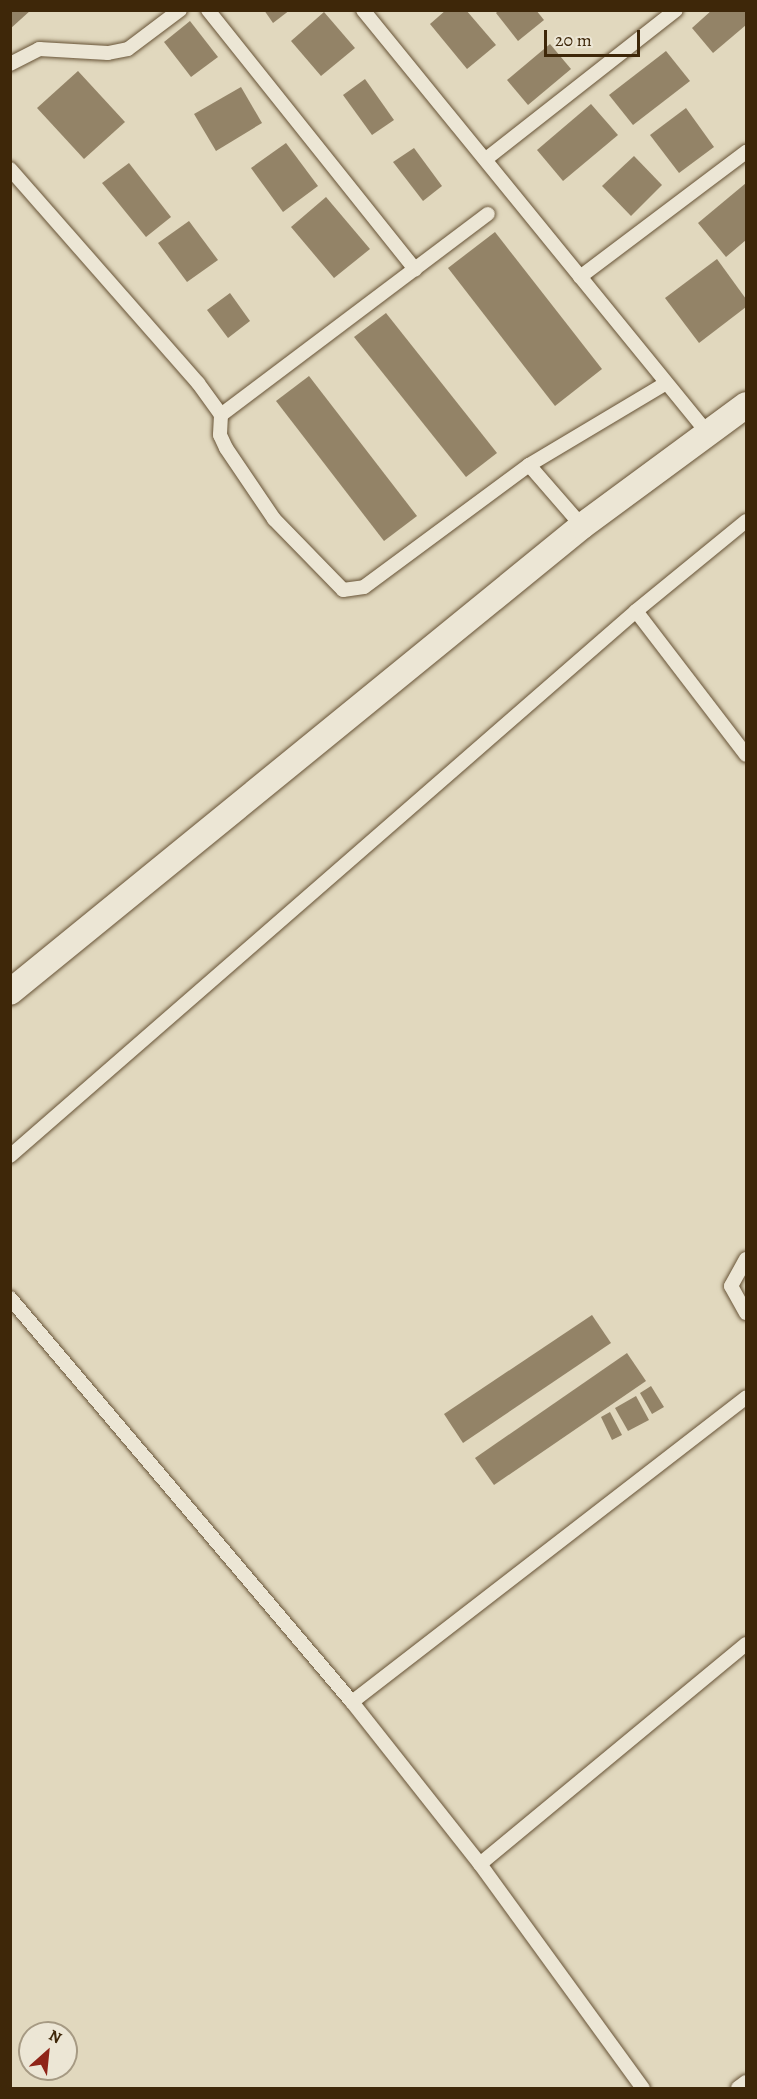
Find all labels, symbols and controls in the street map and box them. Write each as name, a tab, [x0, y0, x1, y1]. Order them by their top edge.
scale bar	[547, 18, 643, 56]
text: 20 m	[555, 28, 592, 52]
north arrow	[18, 2021, 78, 2081]
text: N	[45, 2024, 65, 2049]

